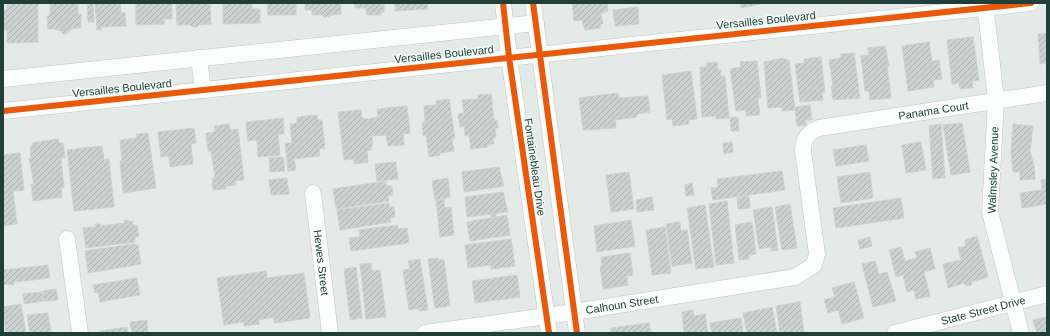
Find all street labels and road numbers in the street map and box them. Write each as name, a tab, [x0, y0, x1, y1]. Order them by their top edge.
street label: Versailles Boulevard	[716, 9, 816, 31]
street label: Versailles Boulevard	[394, 43, 494, 65]
street label: Versailles Boulevard	[72, 77, 172, 99]
street label: Panama Court	[897, 99, 969, 122]
street label: Fontainebleau Drive	[522, 117, 548, 217]
street label: Walmsley Avenue	[985, 126, 1001, 214]
street label: Hewes Street	[311, 229, 331, 296]
street label: Calhoun Street	[585, 293, 659, 316]
street label: State Street Drive	[940, 294, 1027, 327]

